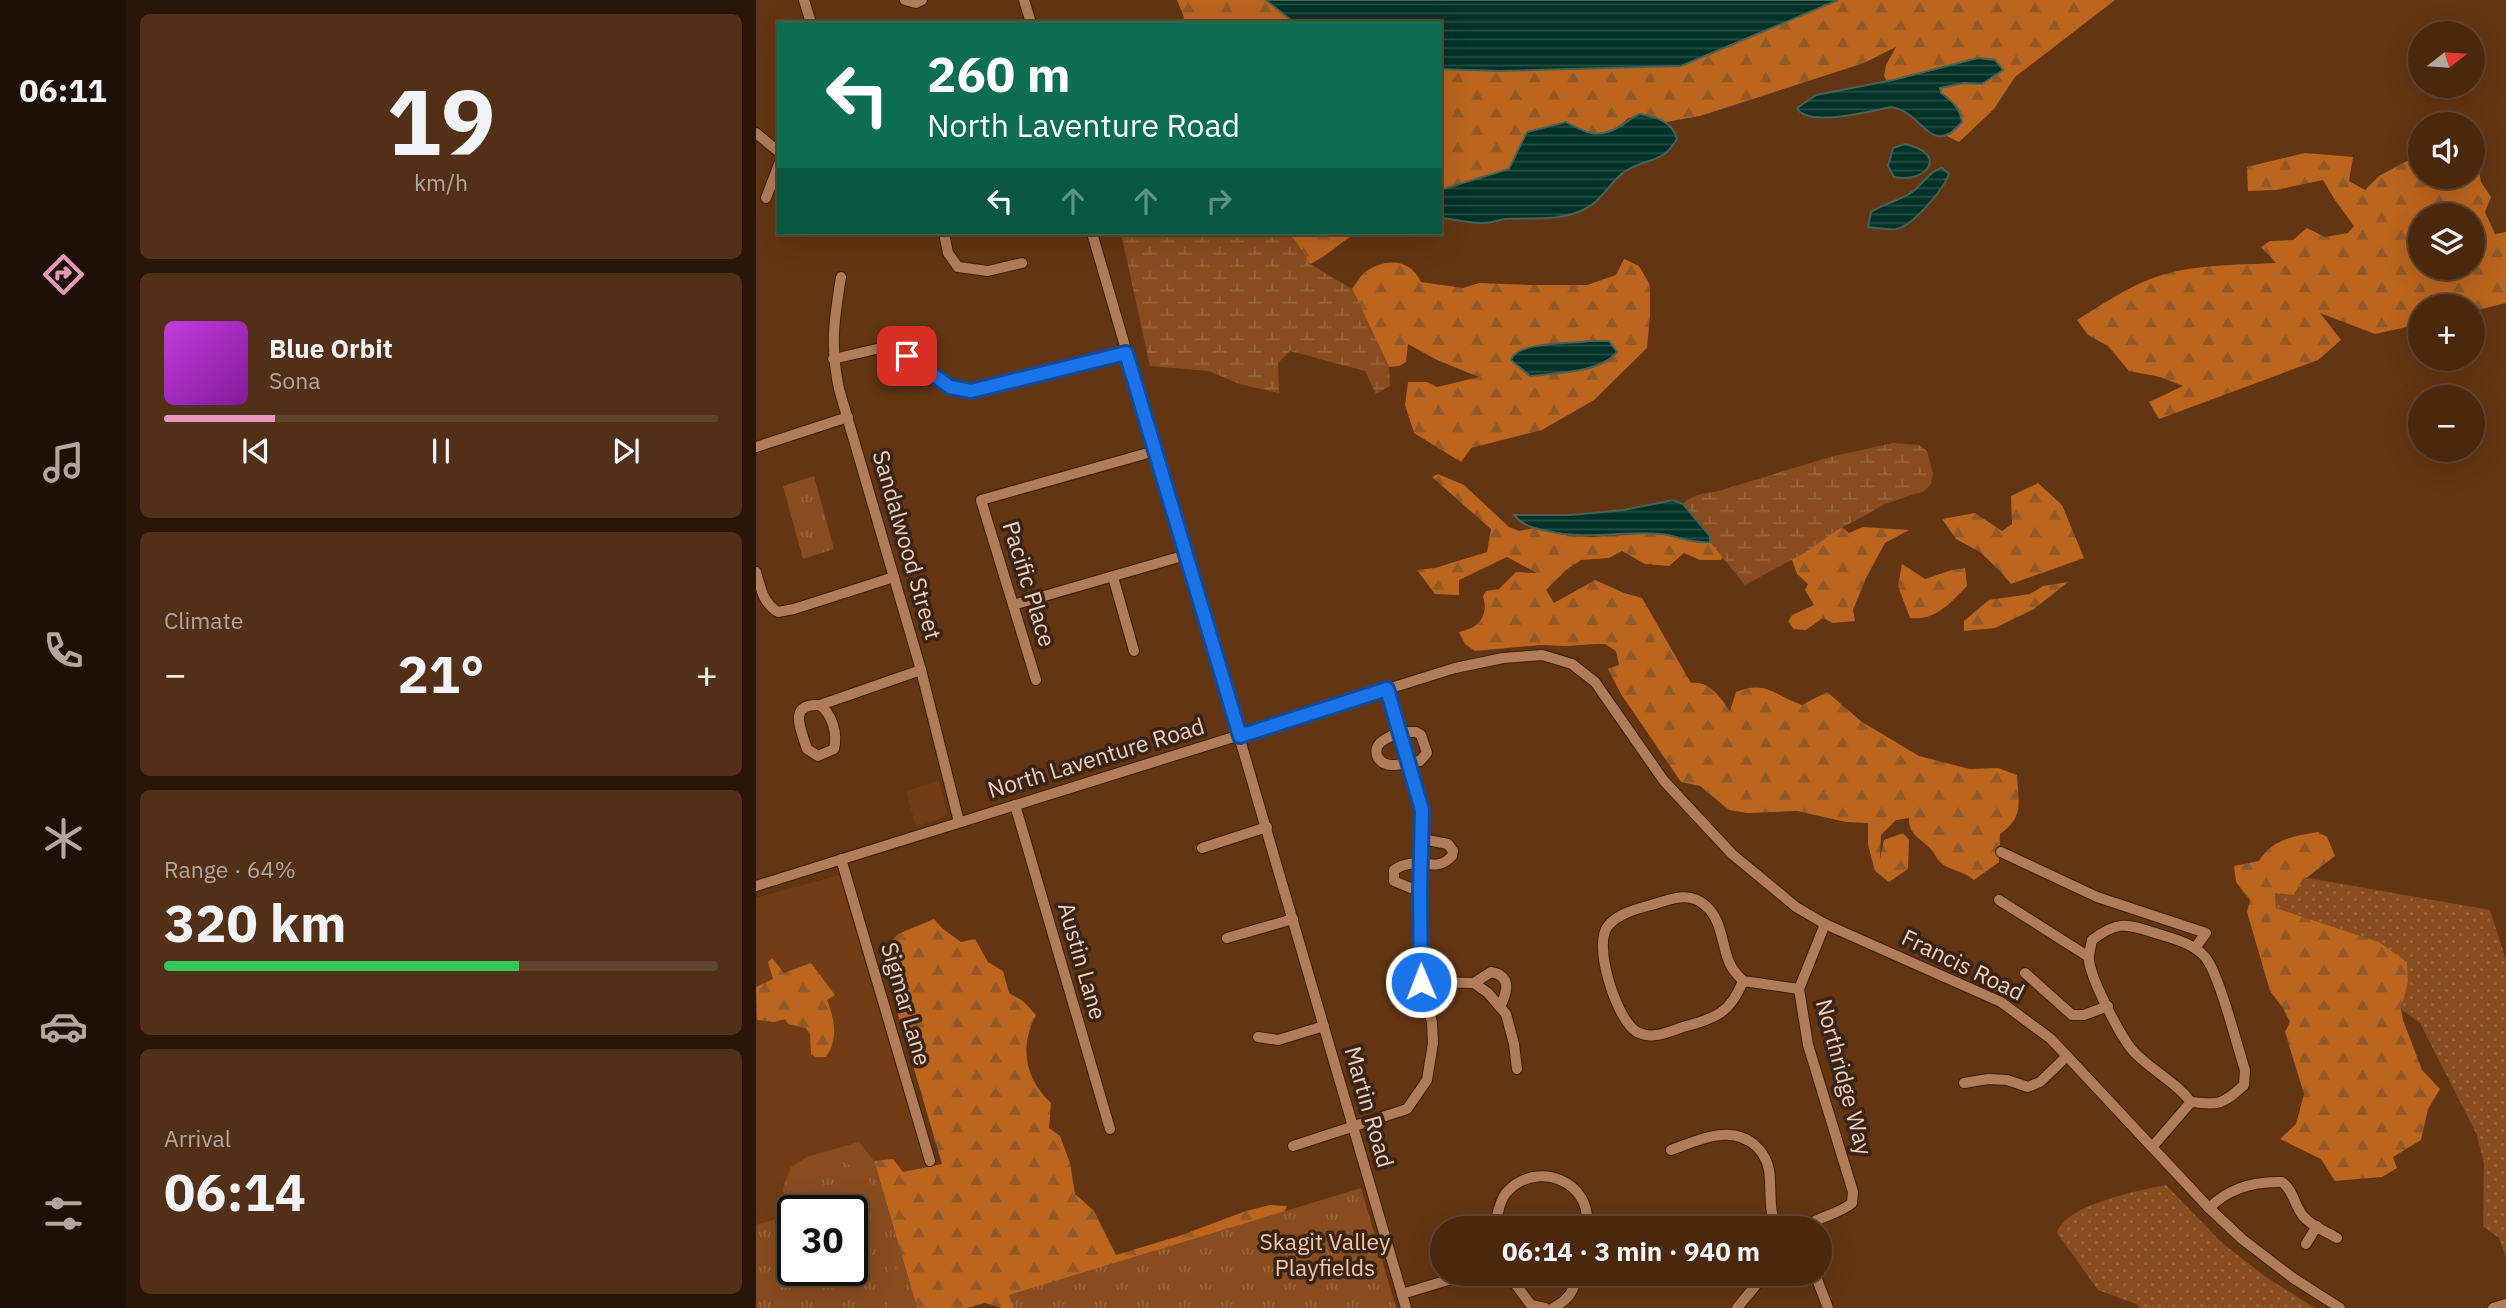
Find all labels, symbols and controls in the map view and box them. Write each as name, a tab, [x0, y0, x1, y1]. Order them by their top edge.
north arrow	[2408, 21, 2485, 98]
map controls	[2408, 21, 2485, 462]
text: 260 m	[927, 42, 1071, 105]
icon: left	[812, 49, 903, 140]
text: 19	[386, 62, 496, 180]
text: 06:11	[19, 69, 107, 111]
text: North Laventure Road	[927, 104, 1240, 146]
button: sound	[2408, 112, 2485, 189]
text: km/h	[414, 167, 468, 197]
icon: left	[981, 182, 1019, 220]
icon: ahead	[1054, 182, 1092, 220]
icon: ahead	[1127, 182, 1165, 220]
icon: right	[1200, 182, 1238, 220]
button: layers	[2408, 203, 2485, 280]
icon: directions	[39, 250, 88, 299]
button: +	[2408, 294, 2485, 371]
pin	[877, 326, 937, 386]
text: Blue Orbit	[269, 331, 393, 365]
icon: arrive	[888, 337, 926, 375]
text: Sona	[269, 365, 321, 395]
button: −	[2408, 385, 2485, 462]
icon: previous	[237, 432, 275, 470]
icon: pause	[422, 432, 460, 470]
icon: next	[607, 432, 645, 470]
icon: music	[39, 438, 88, 487]
street label: Sandalwood Street	[867, 447, 949, 643]
street label: Pacific Place	[997, 517, 1063, 650]
text: Climate	[164, 605, 243, 635]
icon: phone	[39, 626, 88, 675]
text: 21°	[398, 640, 484, 707]
text: −	[164, 649, 187, 698]
text: +	[695, 649, 718, 698]
street label: North Laventure Road	[984, 710, 1208, 804]
icon: climate	[39, 814, 88, 863]
text: Range · 64%	[164, 854, 296, 884]
text: 320 km	[164, 889, 346, 956]
street label: Austin Lane	[1052, 899, 1114, 1023]
street label: Francis Road	[1897, 921, 2030, 1007]
street label: Sigmar Lane	[875, 939, 939, 1069]
position arrow	[1384, 945, 1458, 1019]
street label: Northridge Way	[1810, 995, 1880, 1159]
icon: car	[39, 1002, 88, 1051]
street label: Martin Road	[1338, 1043, 1402, 1171]
text: Arrival	[164, 1123, 231, 1153]
text: 06:14	[164, 1158, 306, 1225]
icon: filters	[39, 1189, 88, 1238]
speed limit sign: 30	[777, 1195, 868, 1286]
park label: Skagit Valley Playfields	[1259, 1226, 1391, 1282]
text: 06:14 · 3 min · 940 m	[1502, 1234, 1760, 1268]

